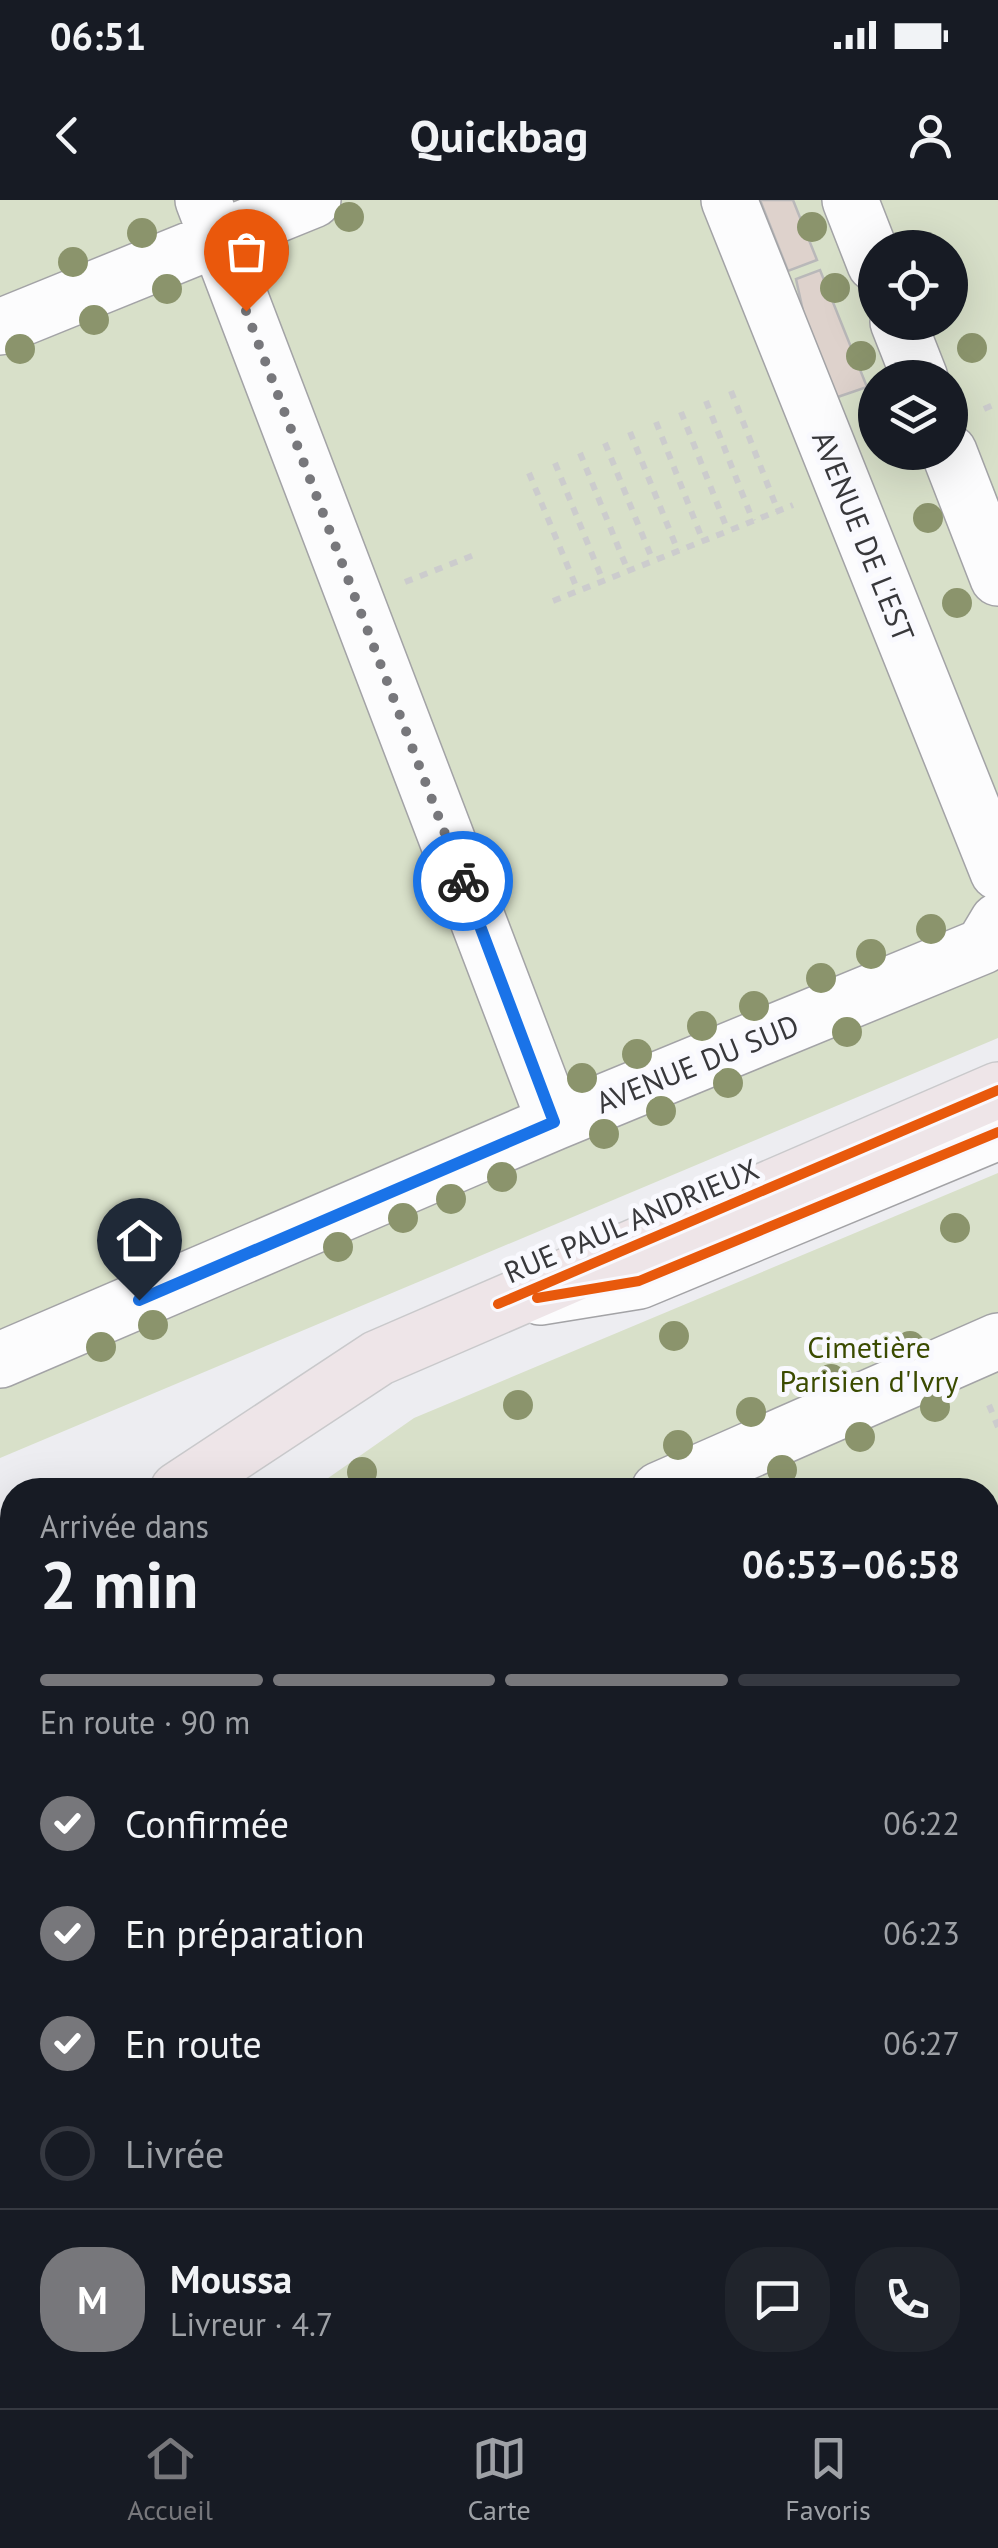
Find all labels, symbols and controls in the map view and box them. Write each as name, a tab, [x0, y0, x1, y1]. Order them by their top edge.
text: 06:51	[50, 11, 146, 60]
text: Quickbag	[410, 106, 588, 164]
icon: back	[40, 108, 95, 163]
icon: person	[903, 108, 958, 163]
pin	[204, 209, 289, 312]
icon: bag	[219, 224, 274, 279]
map controls	[858, 230, 968, 470]
button: locate	[858, 230, 968, 340]
button: layers	[858, 360, 968, 470]
street label: AVENUE DE L'EST	[804, 425, 924, 647]
courier	[413, 831, 513, 931]
icon: bike	[436, 854, 491, 909]
street label: AVENUE DU SUD	[590, 1005, 804, 1121]
street label: RUE PAUL ANDRIEUX	[498, 1149, 764, 1291]
pin	[97, 1198, 182, 1301]
icon: home	[112, 1213, 167, 1268]
park label: Cimetière Parisien d'Ivry	[779, 1327, 959, 1400]
text: Arrivée dans	[40, 1505, 209, 1547]
text: 06:53–06:58	[742, 1539, 960, 1588]
text: 2 min	[40, 1542, 199, 1626]
text: En route · 90 m	[40, 1701, 250, 1743]
icon: check	[40, 1796, 95, 1851]
text: Confirmée	[125, 1799, 289, 1848]
text: 06:22	[883, 1802, 960, 1844]
icon: check	[40, 1906, 95, 1961]
text: En préparation	[125, 1909, 364, 1958]
text: 06:23	[883, 1912, 960, 1954]
icon: check	[40, 2016, 95, 2071]
text: En route	[125, 2019, 262, 2068]
text: 06:27	[883, 2022, 960, 2064]
text: Livrée	[125, 2129, 224, 2178]
button: chat	[725, 2247, 830, 2352]
button: phone	[855, 2247, 960, 2352]
text: Moussa	[170, 2254, 292, 2303]
text: M	[77, 2275, 108, 2324]
text: Livreur · 4.7	[170, 2303, 333, 2345]
tab: Accueil	[127, 2431, 213, 2528]
tab: Carte	[468, 2431, 531, 2528]
tab: Favoris	[785, 2431, 871, 2528]

